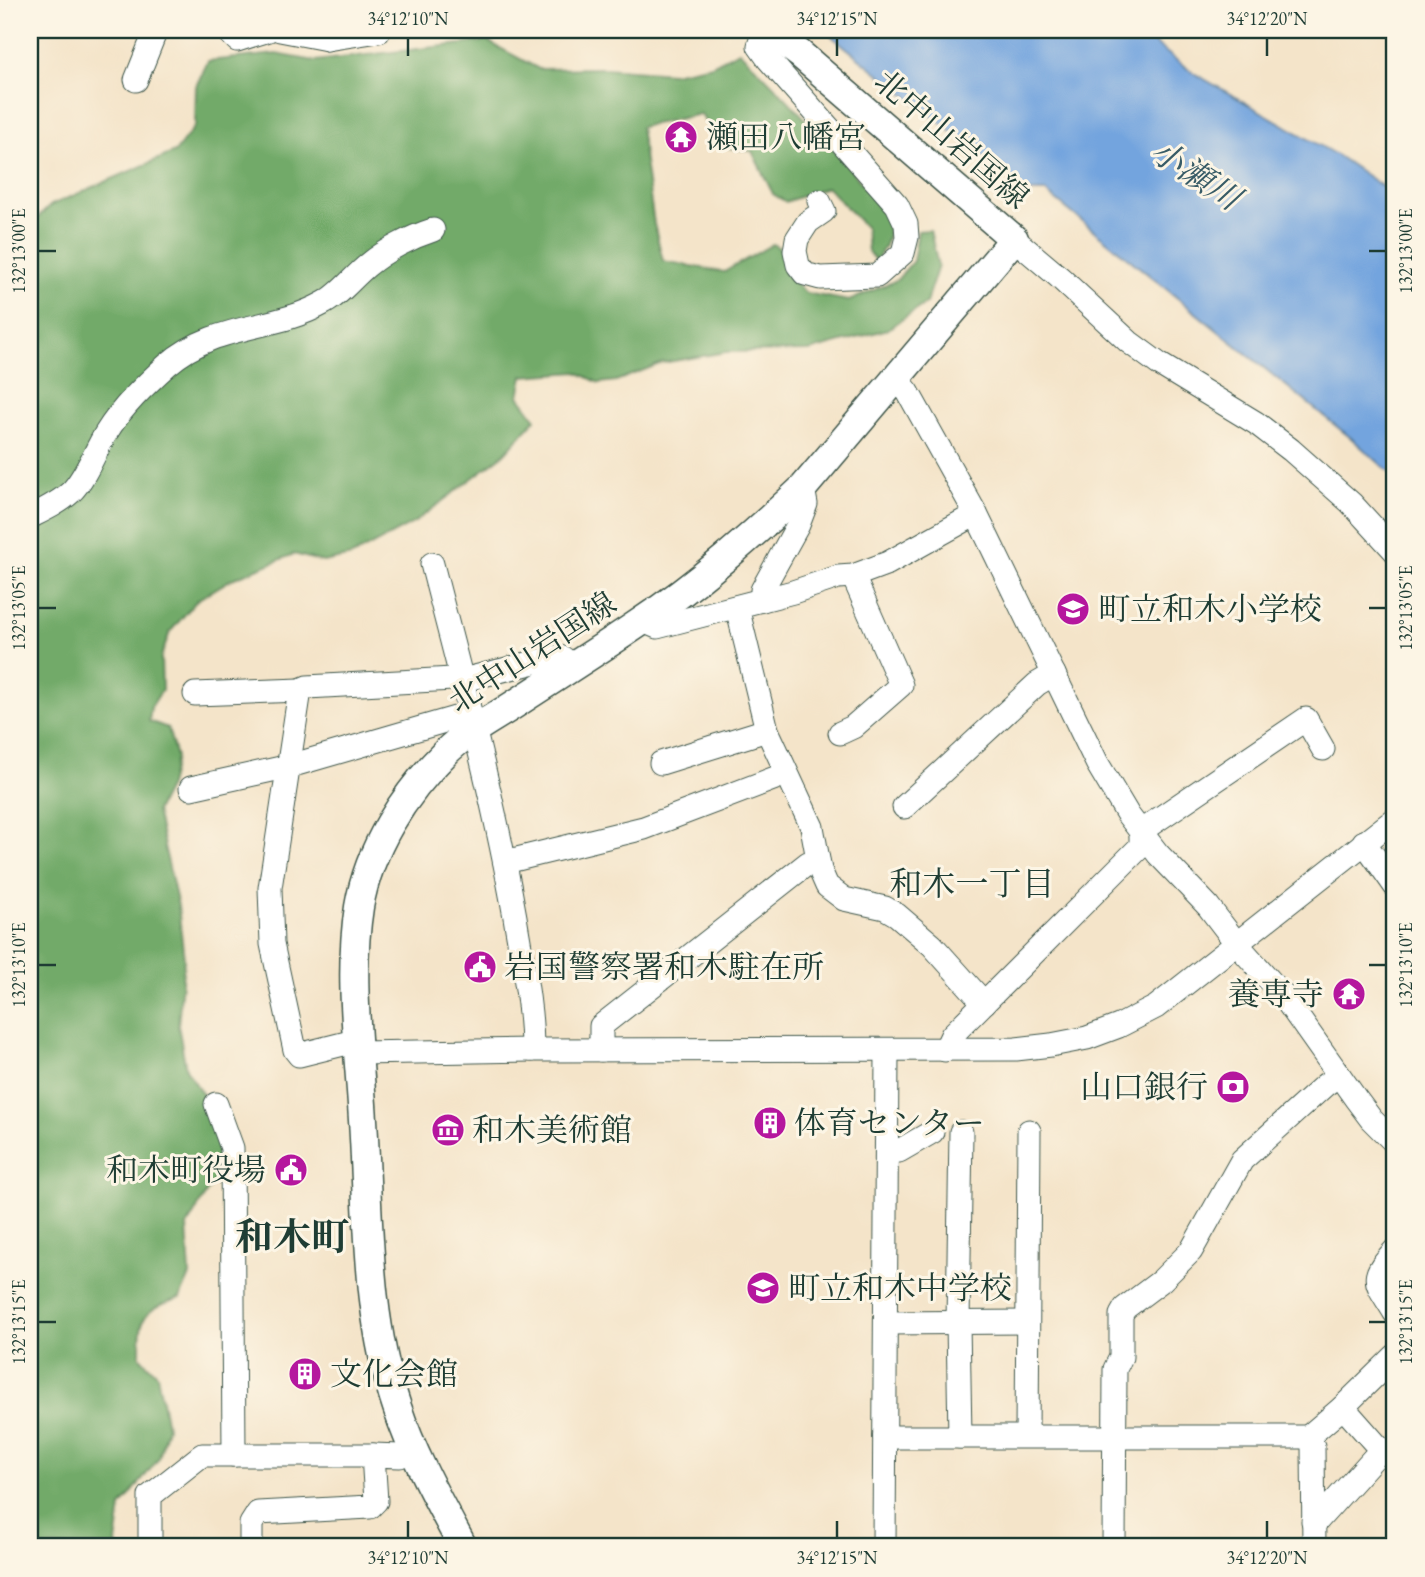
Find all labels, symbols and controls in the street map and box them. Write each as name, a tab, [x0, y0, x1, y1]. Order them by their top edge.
text: 34°12'10"N	[368, 7, 449, 30]
text: 34°12'15"N	[797, 7, 878, 30]
text: 34°12'20"N	[1227, 7, 1308, 30]
street label: 北中山岩国線	[866, 60, 1038, 218]
place label: 瀬田八幡宮	[706, 116, 866, 158]
temple icon: 瀬田八幡宮	[662, 118, 700, 156]
water label: 小瀬川	[1143, 129, 1251, 221]
text: 132°13'00"E	[7, 208, 30, 294]
text: 132°13'00"E	[1394, 208, 1417, 294]
text: 132°13'05"E	[7, 565, 30, 651]
text: 132°13'05"E	[1394, 565, 1417, 651]
street label: 北中山岩国線	[440, 582, 624, 722]
place label: 町立和木小学校	[1098, 588, 1322, 630]
school or university icon: 町立和木小学校	[1054, 590, 1092, 628]
district label: 和木一丁目	[890, 862, 1055, 905]
text: 132°13'10"E	[7, 922, 30, 1008]
text: 132°13'10"E	[1394, 922, 1417, 1008]
place label: 岩国警察署和木駐在所	[504, 946, 824, 988]
public building icon: 岩国警察署和木駐在所	[461, 948, 499, 986]
place label: 養専寺	[1228, 973, 1324, 1015]
temple icon: 養専寺	[1330, 975, 1368, 1013]
place label: 山口銀行	[1080, 1066, 1208, 1108]
bank icon: 山口銀行	[1214, 1068, 1252, 1106]
place label: 体育センター	[794, 1102, 985, 1144]
building icon: 体育センター	[751, 1104, 789, 1142]
place label: 和木美術館	[472, 1109, 632, 1151]
museum icon: 和木美術館	[429, 1111, 467, 1149]
place label: 和木町役場	[106, 1149, 266, 1191]
public building icon: 和木町役場	[272, 1151, 310, 1189]
district label: 和木町	[235, 1212, 349, 1261]
place label: 町立和木中学校	[788, 1267, 1012, 1309]
school or university icon: 町立和木中学校	[744, 1269, 782, 1307]
text: 132°13'15"E	[7, 1279, 30, 1365]
text: 132°13'15"E	[1394, 1279, 1417, 1365]
place label: 文化会館	[330, 1353, 458, 1395]
building icon: 文化会館	[286, 1355, 324, 1393]
text: 34°12'10"N	[368, 1546, 449, 1569]
text: 34°12'15"N	[797, 1546, 878, 1569]
text: 34°12'20"N	[1227, 1546, 1308, 1569]

